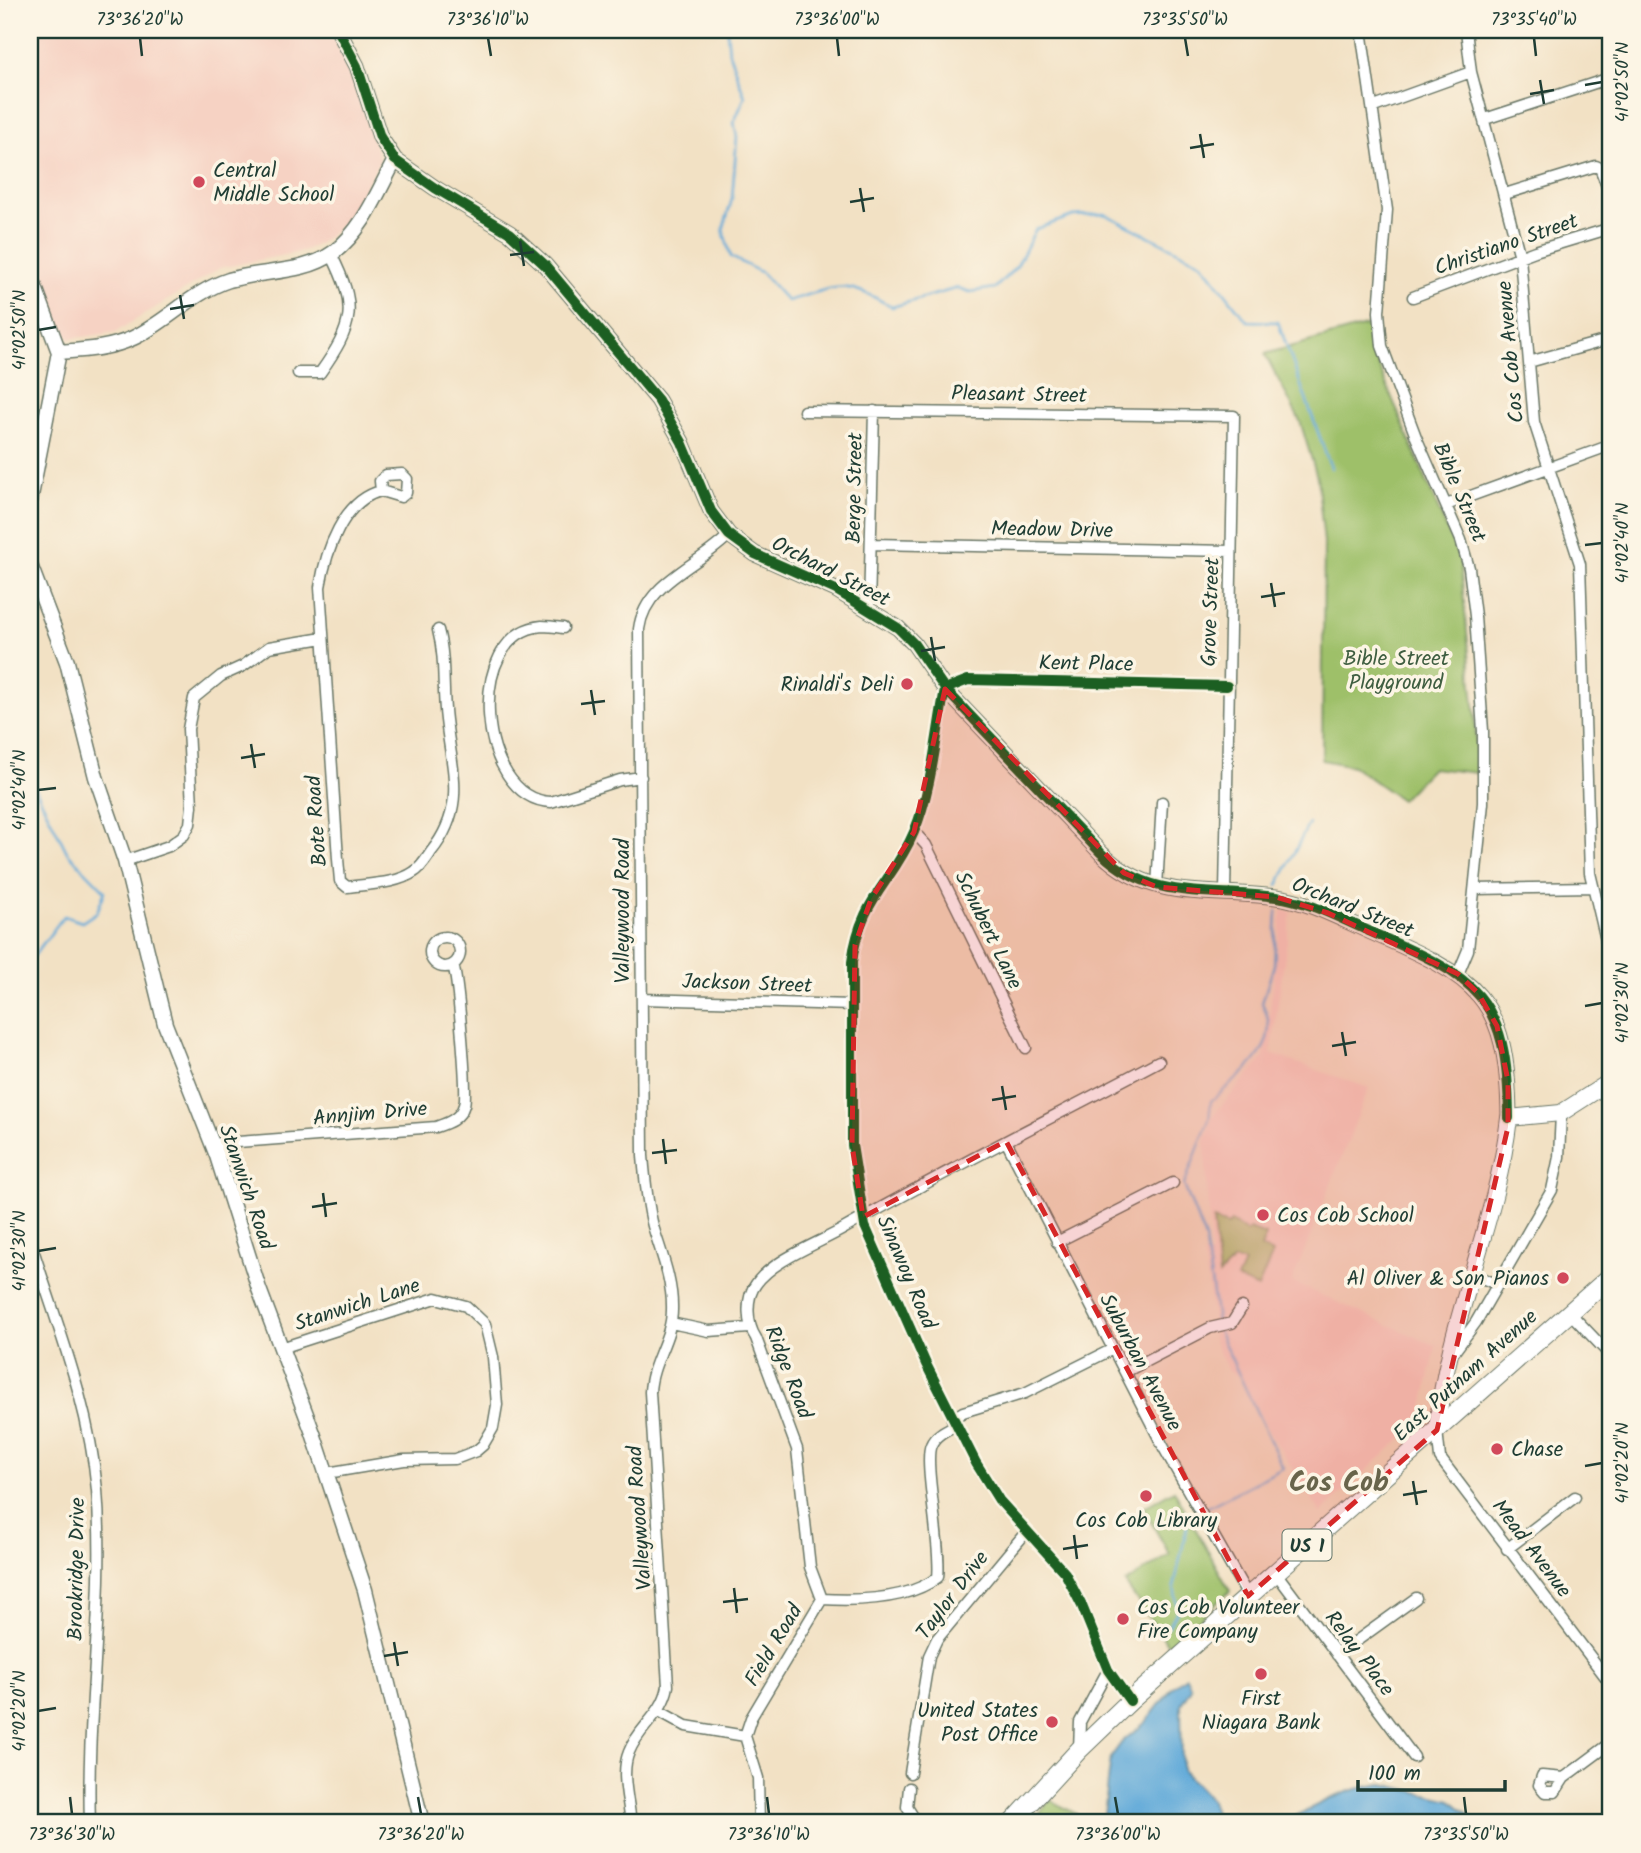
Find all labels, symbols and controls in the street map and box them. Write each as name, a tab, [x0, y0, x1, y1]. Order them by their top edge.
text: 73°36'20"W	[96, 6, 184, 35]
text: 73°36'10"W	[447, 6, 529, 35]
text: 73°36'00"W	[794, 6, 880, 35]
text: 73°35'50"W	[1142, 6, 1228, 35]
text: 73°35'40"W	[1491, 6, 1577, 35]
text: 41°02'50"N	[1609, 42, 1638, 122]
place label: Central Middle School	[213, 155, 334, 212]
marker: Central Middle School	[191, 174, 207, 190]
street label: Christiano Street	[1430, 205, 1584, 285]
street label: Cos Cob Avenue	[1489, 279, 1534, 424]
text: 41°02'50"N	[6, 290, 35, 370]
street label: Pleasant Street	[951, 378, 1088, 413]
street label: Berge Street	[838, 431, 873, 544]
street label: Bible Street	[1423, 438, 1495, 548]
text: 41°02'40"N	[1609, 503, 1638, 583]
street label: Meadow Drive	[991, 513, 1114, 548]
street label: Orchard Street	[765, 528, 896, 617]
street label: Grove Street	[1193, 556, 1230, 667]
park label: Bible Street Playground	[1343, 643, 1450, 700]
street label: Kent Place	[1038, 647, 1134, 682]
place label: Rinaldi's Deli	[781, 669, 894, 702]
marker: Rinaldi's Deli	[899, 676, 915, 692]
text: 41°02'40"N	[6, 750, 35, 830]
street label: Bote Road	[298, 774, 337, 867]
street label: Valleywood Road	[607, 838, 640, 983]
street label: Schubert Lane	[945, 866, 1031, 996]
street label: Orchard Street	[1286, 869, 1419, 948]
text: 41°02'30"N	[1609, 962, 1638, 1044]
street label: Jackson Street	[681, 966, 813, 1003]
street label: Annjim Drive	[312, 1093, 429, 1136]
street label: Stanwich Road	[209, 1120, 283, 1255]
place label: Cos Cob School	[1277, 1200, 1414, 1233]
marker: Cos Cob School	[1255, 1207, 1271, 1223]
text: 41°02'30"N	[6, 1210, 35, 1292]
street label: Sinawoy Road	[867, 1210, 945, 1335]
place label: Al Oliver & Son Pianos	[1347, 1263, 1549, 1296]
street label: Stanwich Lane	[290, 1269, 425, 1341]
marker: Al Oliver & Son Pianos	[1555, 1270, 1571, 1286]
street label: Suburban Avenue	[1090, 1288, 1190, 1438]
street label: East Putnam Avenue	[1386, 1302, 1546, 1450]
street label: Ridge Road	[755, 1321, 821, 1425]
text: 41°02'20"N	[1609, 1422, 1638, 1504]
place label: Chase	[1511, 1434, 1564, 1467]
marker: Chase	[1489, 1441, 1505, 1457]
street label: Valleywood Road	[619, 1444, 662, 1591]
district label: Cos Cob	[1289, 1461, 1389, 1506]
marker: Cos Cob Library	[1138, 1488, 1154, 1504]
street label: Mead Avenue	[1483, 1492, 1579, 1606]
street label: Brookridge Drive	[60, 1497, 95, 1641]
place label: Cos Cob Library	[1075, 1505, 1217, 1538]
road number: US 1	[1282, 1530, 1332, 1560]
street label: Taylor Drive	[908, 1544, 998, 1648]
place label: Cos Cob Volunteer Fire Company	[1137, 1592, 1300, 1649]
street label: Field Road	[737, 1598, 812, 1694]
street label: Relay Place	[1315, 1604, 1402, 1704]
marker: Cos Cob Volunteer Fire Company	[1115, 1611, 1131, 1627]
marker: First Niagara Bank	[1253, 1666, 1269, 1682]
text: 41°02'20"N	[6, 1670, 35, 1752]
place label: First Niagara Bank	[1202, 1683, 1320, 1740]
place label: United States Post Office	[917, 1695, 1039, 1752]
marker: United States Post Office	[1044, 1714, 1060, 1730]
scale bar	[1358, 1748, 1504, 1792]
text: 100 m	[1368, 1758, 1421, 1791]
text: 73°36'30"W	[29, 1821, 115, 1850]
text: 73°36'20"W	[377, 1821, 465, 1850]
text: 73°36'10"W	[728, 1821, 810, 1850]
text: 73°36'00"W	[1075, 1821, 1161, 1850]
text: 73°35'50"W	[1423, 1821, 1509, 1850]

